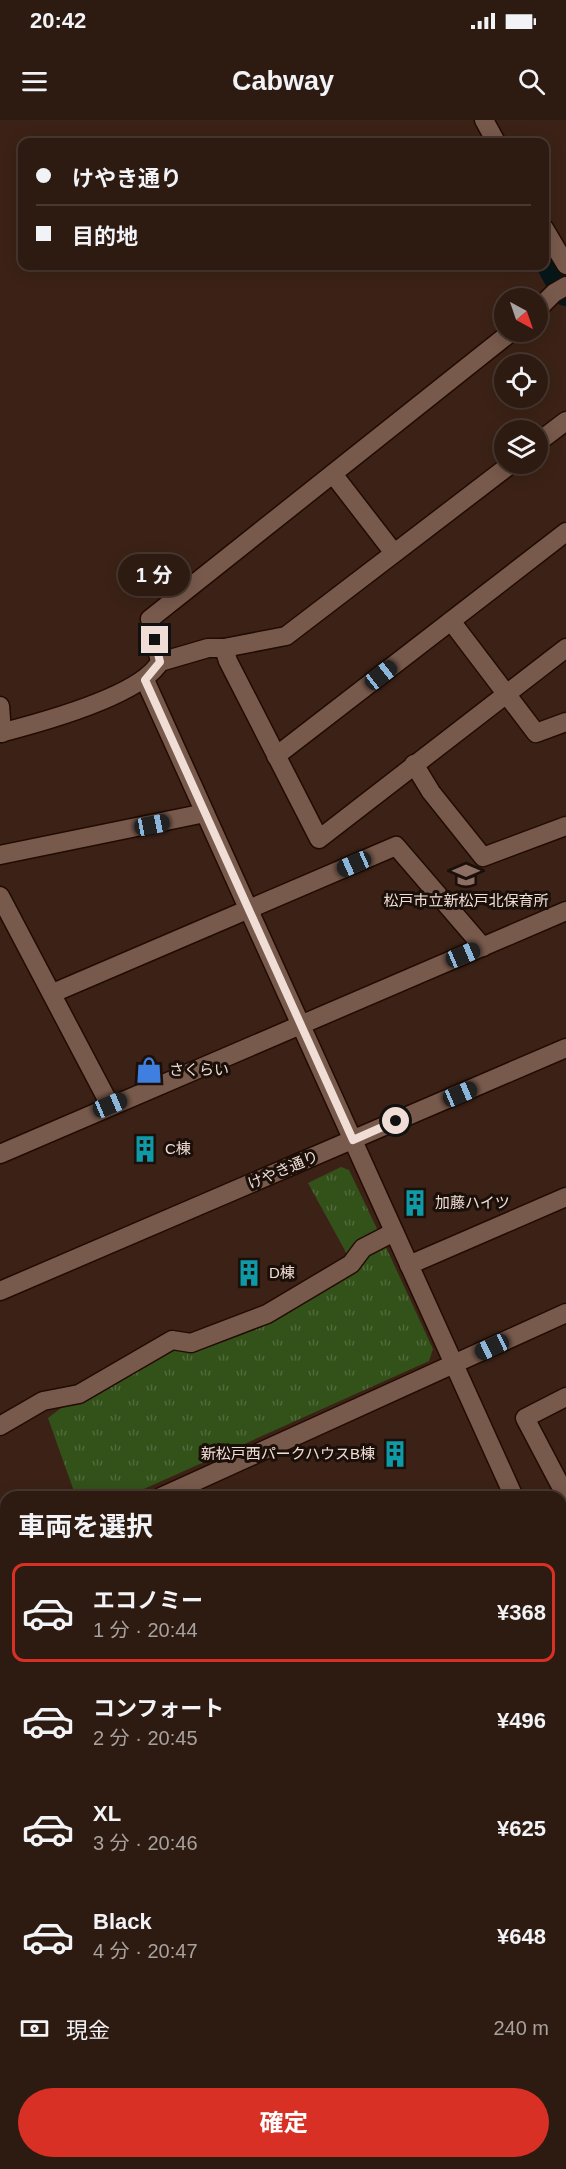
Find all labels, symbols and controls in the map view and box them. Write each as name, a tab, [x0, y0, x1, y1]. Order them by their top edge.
text: 20:42	[30, 8, 86, 33]
icon: menu	[18, 65, 51, 98]
icon: search	[515, 65, 548, 98]
text: Cabway	[232, 66, 334, 96]
text: けやき通り	[72, 166, 182, 191]
text: 目的地	[72, 224, 138, 249]
north arrow	[494, 288, 548, 342]
map controls	[494, 288, 548, 474]
button: locate	[494, 354, 548, 408]
button: layers	[494, 420, 548, 474]
callout: 1 分	[119, 553, 191, 595]
text: 1 分	[136, 564, 172, 586]
route end	[141, 626, 168, 653]
car	[361, 657, 401, 693]
car	[133, 813, 171, 837]
car	[334, 848, 374, 880]
school or university icon: 松戸市立新松戸北保育所	[451, 860, 481, 890]
place label: 松戸市立新松戸北保育所	[383, 892, 549, 909]
car	[443, 940, 483, 970]
shop icon: さくらい	[134, 1055, 164, 1085]
place label: さくらい	[169, 1061, 229, 1078]
car	[440, 1079, 480, 1109]
car	[90, 1090, 130, 1120]
route start	[382, 1107, 409, 1134]
building icon: C棟	[130, 1134, 160, 1164]
place label: C棟	[165, 1140, 191, 1157]
street label: けやき通り	[245, 1147, 321, 1192]
building icon: 加藤ハイツ	[400, 1188, 430, 1218]
place label: 加藤ハイツ	[435, 1194, 510, 1211]
building icon: D棟	[234, 1258, 264, 1288]
place label: D棟	[269, 1264, 295, 1281]
car	[472, 1331, 512, 1363]
building icon: 新松戸西パークハウスB棟	[380, 1439, 410, 1469]
place label: 新松戸西パークハウスB棟	[201, 1445, 375, 1462]
text: 車両を選択	[18, 1512, 153, 1542]
icon: car	[21, 1586, 75, 1640]
text: エコノミー	[93, 1588, 203, 1613]
text: ¥368	[497, 1600, 546, 1625]
text: 1 分 · 20:44	[93, 1619, 198, 1641]
icon: car	[21, 1694, 75, 1748]
text: コンフォート	[93, 1696, 224, 1721]
text: ¥496	[497, 1708, 546, 1733]
text: 2 分 · 20:45	[93, 1727, 198, 1749]
text: XL	[93, 1801, 121, 1826]
icon: car	[21, 1802, 75, 1856]
text: ¥625	[497, 1816, 546, 1841]
text: 3 分 · 20:46	[93, 1832, 198, 1854]
text: Black	[93, 1909, 152, 1934]
icon: car	[21, 1910, 75, 1964]
text: ¥648	[497, 1924, 546, 1949]
text: 4 分 · 20:47	[93, 1940, 198, 1962]
icon: cash	[18, 2012, 51, 2045]
text: 240 m	[493, 2017, 549, 2039]
text: 現金	[66, 2018, 110, 2043]
button: 確定	[18, 2088, 549, 2157]

